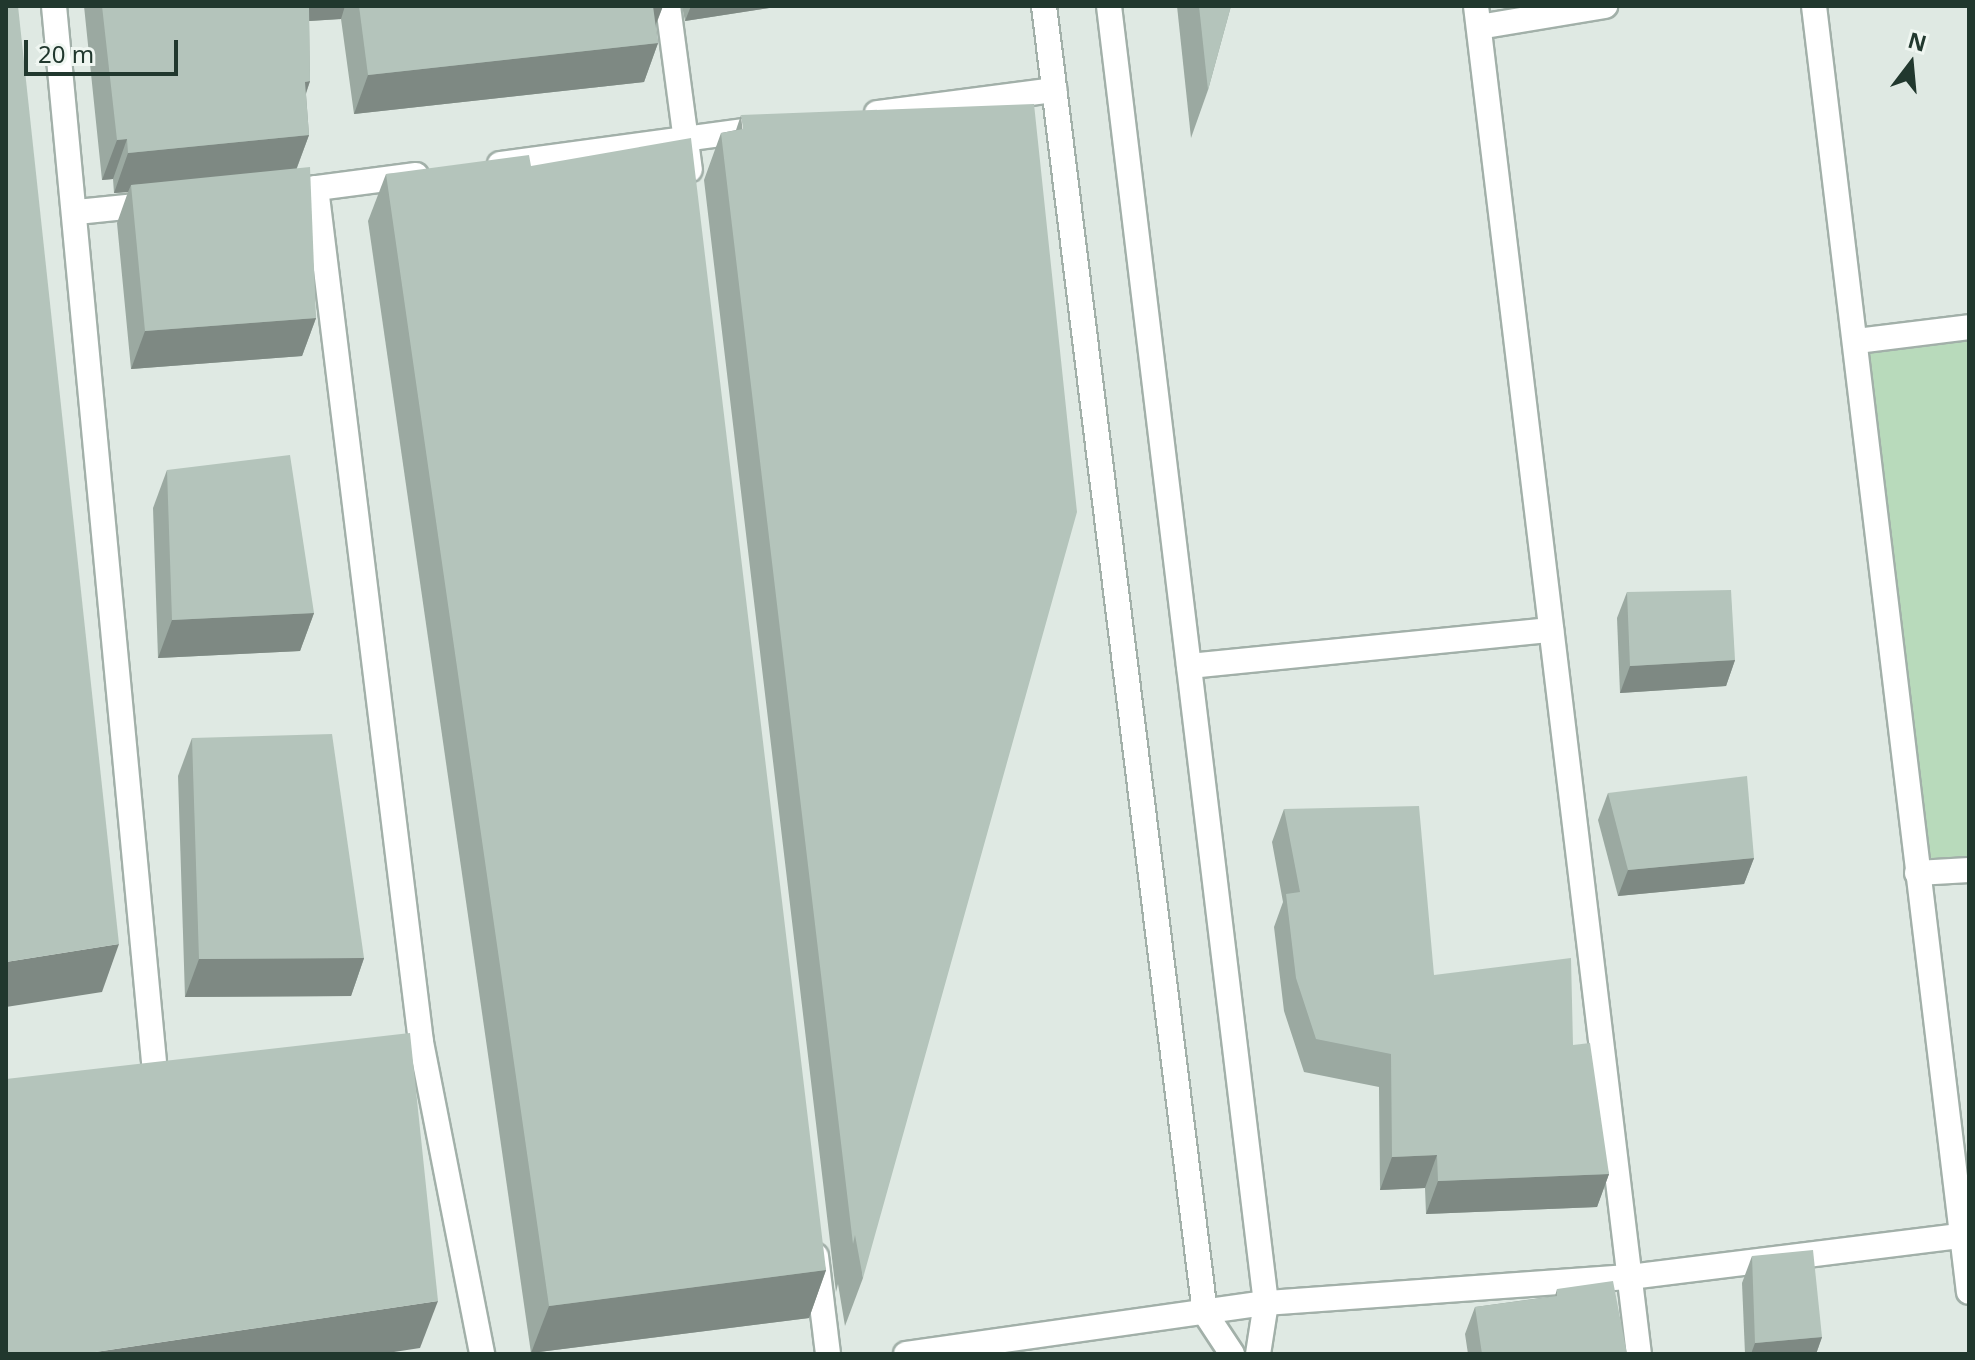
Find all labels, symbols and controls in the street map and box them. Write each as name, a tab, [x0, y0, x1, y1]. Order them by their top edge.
scale bar	[28, 24, 182, 74]
north arrow	[1871, 24, 1951, 104]
text: N	[1905, 24, 1930, 58]
text: 20 m	[38, 37, 94, 70]

